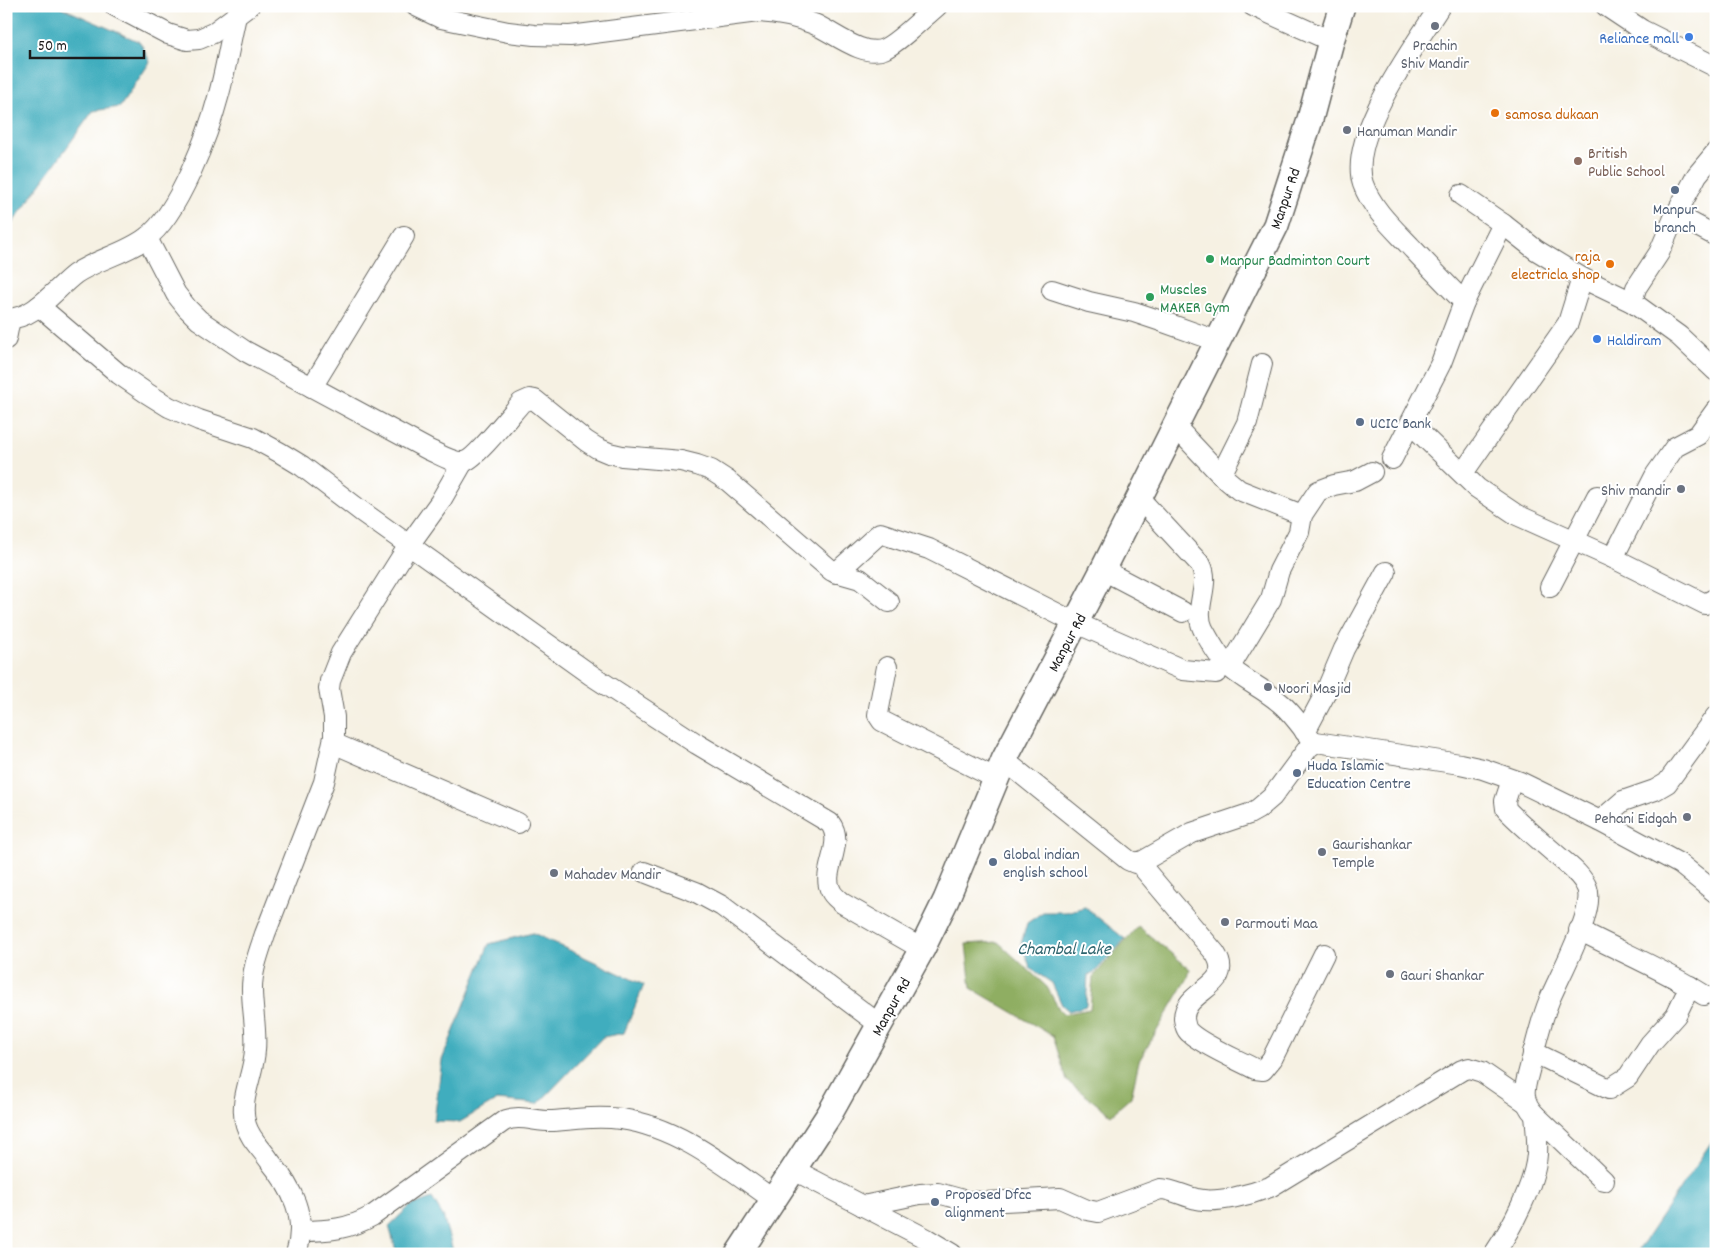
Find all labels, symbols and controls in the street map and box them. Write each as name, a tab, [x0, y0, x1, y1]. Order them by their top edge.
marker: Prachin Shiv Mandir	[1429, 20, 1441, 32]
scale bar	[30, 28, 144, 60]
place label: Reliance mall	[1599, 28, 1679, 51]
marker: Reliance mall	[1683, 31, 1695, 43]
place label: Prachin Shiv Mandir	[1401, 35, 1469, 76]
text: 50 m	[38, 36, 67, 58]
place label: samosa dukaan	[1505, 104, 1599, 127]
marker: samosa dukaan	[1489, 107, 1501, 119]
place label: Hanuman Mandir	[1357, 121, 1457, 144]
marker: Hanuman Mandir	[1341, 124, 1353, 136]
place label: British Public School	[1588, 143, 1665, 184]
marker: British Public School	[1572, 155, 1584, 167]
street label: Manpur Rd	[1265, 165, 1308, 233]
marker: Manpur branch	[1669, 184, 1681, 196]
place label: Manpur branch	[1653, 199, 1697, 240]
place label: raja electricla shop	[1511, 246, 1600, 287]
place label: Manpur Badminton Court	[1220, 250, 1370, 273]
marker: Manpur Badminton Court	[1204, 253, 1216, 265]
marker: raja electricla shop	[1604, 258, 1616, 270]
place label: Muscles MAKER Gym	[1160, 279, 1230, 320]
marker: Muscles MAKER Gym	[1144, 291, 1156, 303]
place label: Haldiram	[1607, 330, 1661, 353]
marker: Haldiram	[1591, 333, 1603, 345]
place label: UCIC Bank	[1370, 413, 1431, 436]
marker: UCIC Bank	[1354, 416, 1366, 428]
place label: Shiv mandir	[1601, 480, 1671, 503]
marker: Shiv mandir	[1675, 483, 1687, 495]
street label: Manpur Rd	[1043, 610, 1093, 677]
place label: Noori Masjid	[1278, 678, 1351, 701]
marker: Noori Masjid	[1262, 681, 1274, 693]
place label: Huda Islamic Education Centre	[1307, 755, 1411, 796]
marker: Huda Islamic Education Centre	[1291, 767, 1303, 779]
place label: Pehani Eidgah	[1594, 808, 1677, 831]
marker: Pehani Eidgah	[1681, 811, 1693, 823]
place label: Gaurishankar Temple	[1332, 834, 1412, 875]
place label: Global indian english school	[1003, 844, 1088, 885]
marker: Gaurishankar Temple	[1316, 846, 1328, 858]
marker: Global indian english school	[987, 856, 999, 868]
place label: Mahadev Mandir	[564, 864, 661, 887]
marker: Mahadev Mandir	[548, 867, 560, 879]
place label: Parmouti Maa	[1235, 913, 1318, 936]
marker: Parmouti Maa	[1219, 916, 1231, 928]
water label: Chambal Lake	[1017, 938, 1112, 963]
place label: Gauri Shankar	[1400, 965, 1484, 988]
marker: Gauri Shankar	[1384, 968, 1396, 980]
street label: Manpur Rd	[867, 974, 918, 1041]
place label: Proposed Dfcc alignment	[945, 1184, 1032, 1225]
marker: Proposed Dfcc alignment	[929, 1196, 941, 1208]

